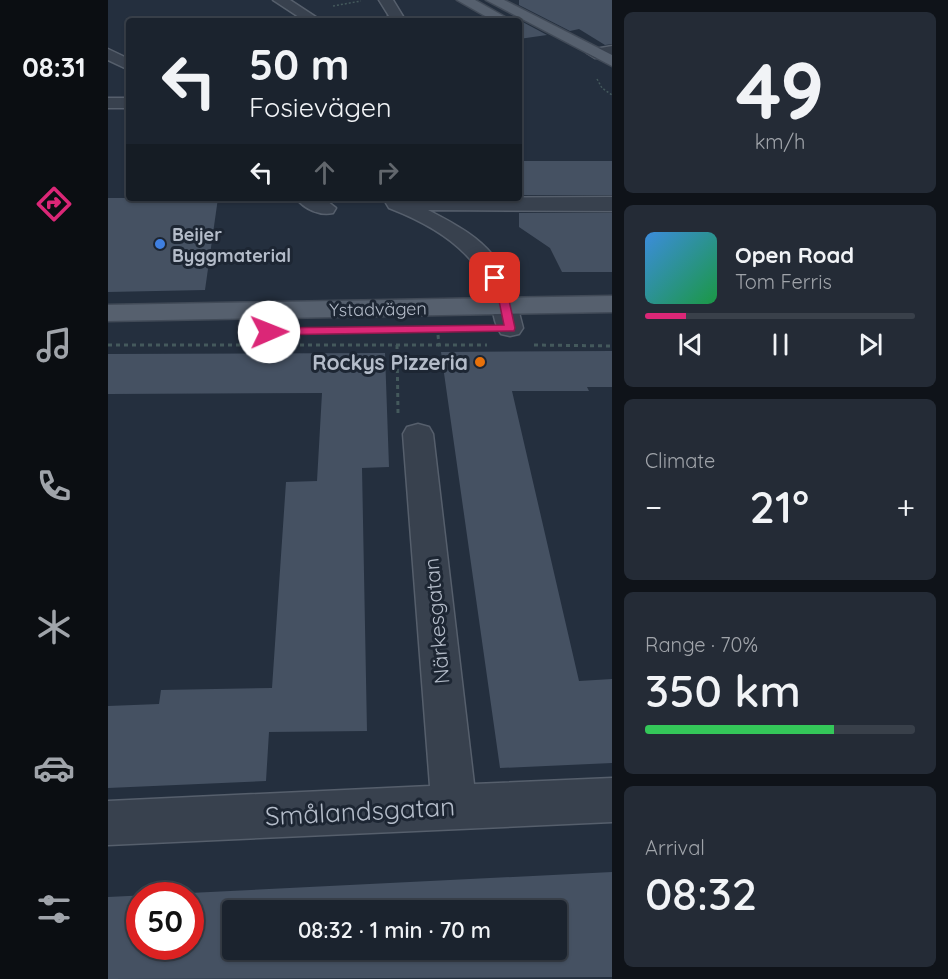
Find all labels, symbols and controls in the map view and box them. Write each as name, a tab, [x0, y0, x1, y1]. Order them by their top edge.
text: 50 m	[249, 38, 349, 91]
text: 49	[736, 41, 824, 139]
icon: left	[150, 42, 228, 120]
text: 08:31	[22, 50, 86, 84]
text: Fosievägen	[249, 90, 392, 124]
text: km/h	[755, 129, 805, 154]
icon: left	[245, 156, 278, 189]
icon: ahead	[308, 156, 341, 189]
icon: right	[371, 156, 404, 189]
icon: directions	[33, 183, 75, 225]
place label: Beijer Byggmaterial	[172, 223, 291, 267]
marker: Beijer Byggmaterial	[153, 237, 167, 251]
text: Open Road	[735, 241, 854, 269]
pin	[469, 252, 520, 303]
icon: arrive	[478, 261, 511, 294]
text: Tom Ferris	[735, 269, 832, 294]
street label: Ystadvägen	[329, 297, 427, 321]
position arrow	[237, 300, 301, 364]
icon: music	[33, 324, 75, 366]
icon: previous	[674, 328, 707, 361]
icon: pause	[764, 328, 797, 361]
icon: next	[854, 328, 887, 361]
place label: Rockys Pizzeria	[312, 349, 468, 375]
marker: Rockys Pizzeria	[473, 355, 487, 369]
text: Climate	[645, 448, 715, 473]
icon: phone	[33, 465, 75, 507]
text: 21°	[750, 478, 809, 534]
text: −	[645, 486, 662, 527]
text: +	[896, 486, 915, 527]
street label: Närkesgatan	[418, 557, 454, 685]
icon: climate	[33, 606, 75, 648]
text: Range · 70%	[645, 632, 758, 657]
text: 350 km	[645, 662, 801, 718]
icon: car	[33, 747, 75, 789]
street label: Smålandsgatan	[264, 790, 456, 832]
text: Arrival	[645, 835, 705, 860]
text: 08:32	[645, 865, 757, 921]
speed limit sign: 50	[126, 882, 204, 960]
icon: filters	[33, 888, 75, 930]
text: 08:32 · 1 min · 70 m	[298, 916, 491, 944]

